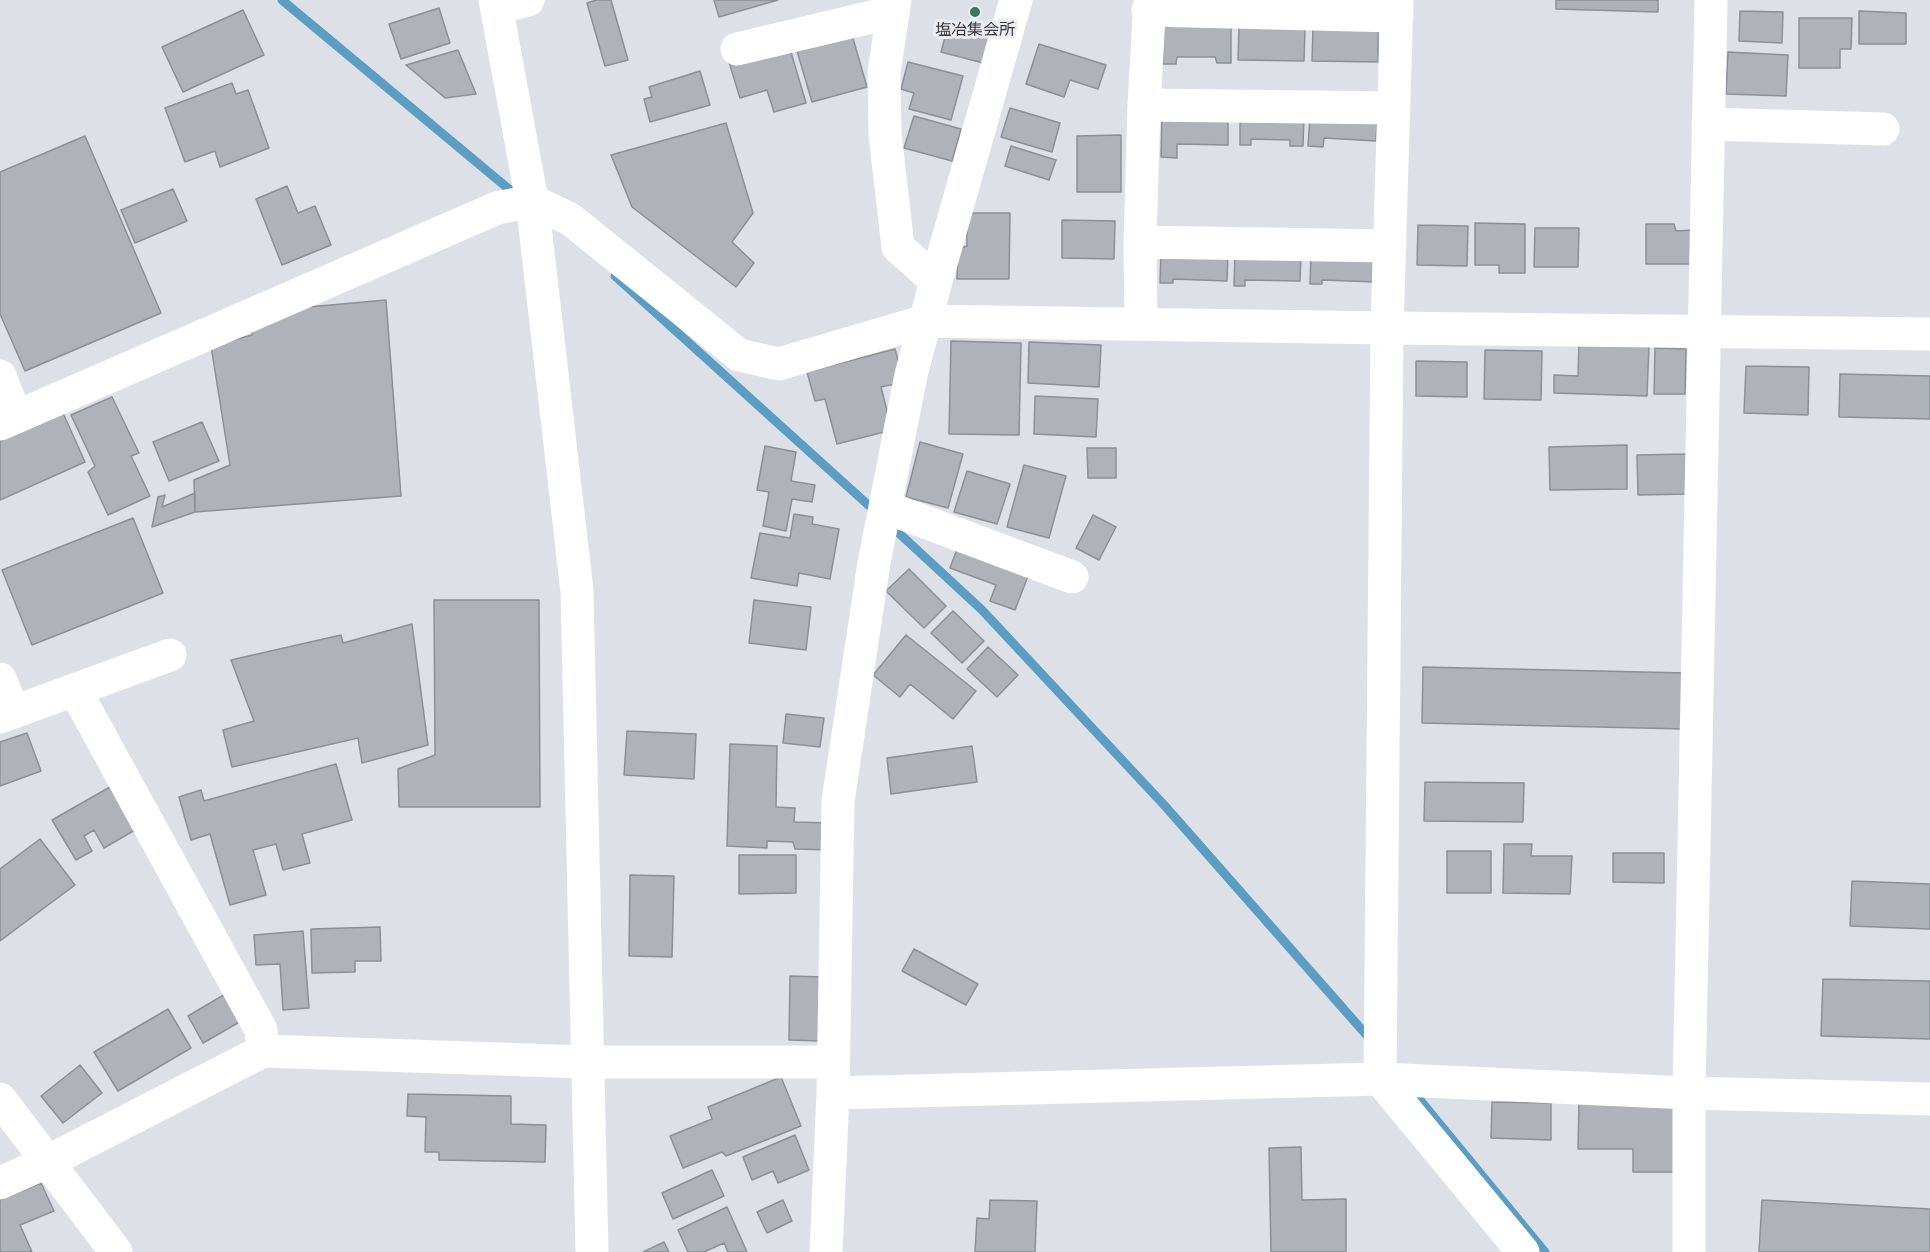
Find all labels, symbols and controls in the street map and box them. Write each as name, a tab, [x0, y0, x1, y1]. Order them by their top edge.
marker: 塩冶集会所	[968, 5, 982, 19]
place label: 塩冶集会所	[935, 21, 1015, 41]

